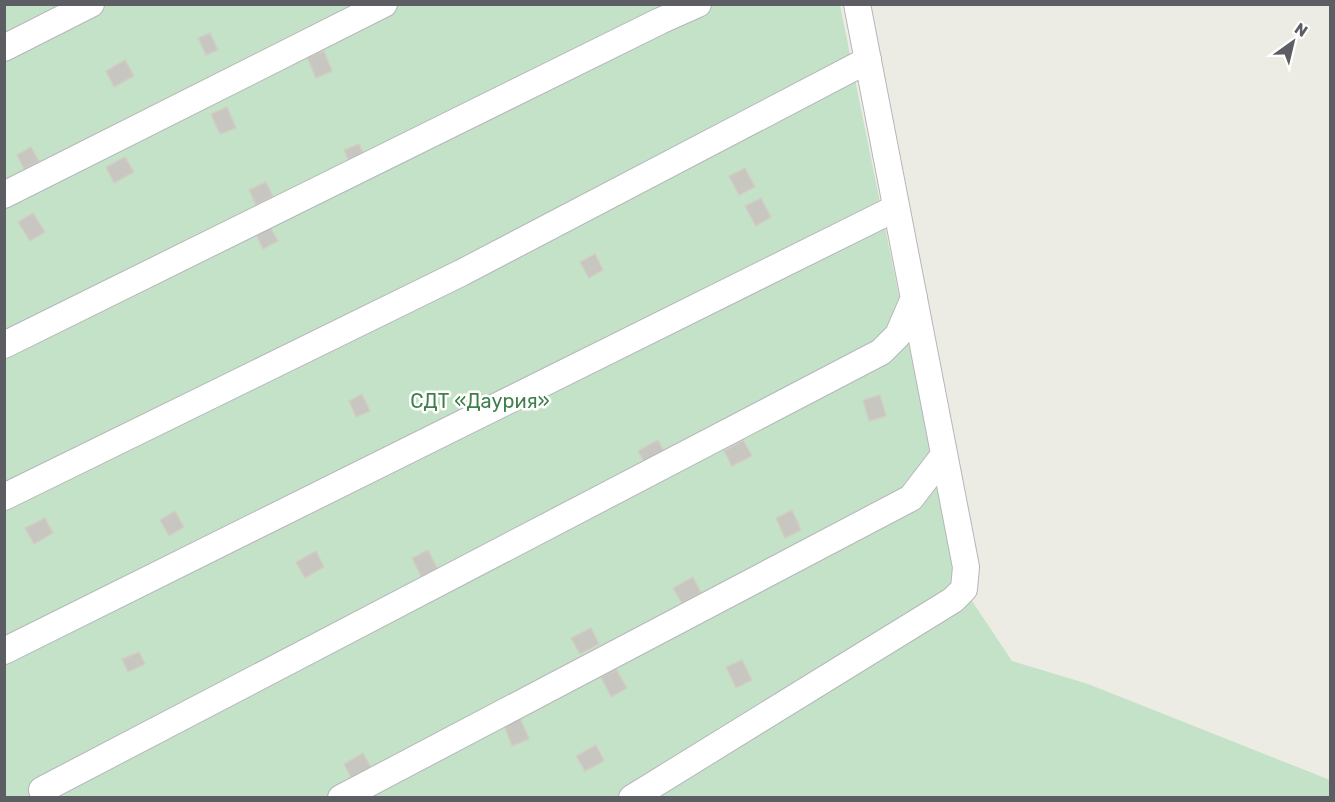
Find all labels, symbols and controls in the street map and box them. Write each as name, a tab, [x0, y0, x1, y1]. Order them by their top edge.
north arrow	[1263, 12, 1323, 72]
text: N	[1291, 19, 1311, 41]
park label: СДТ «Даурия»	[410, 389, 550, 413]

